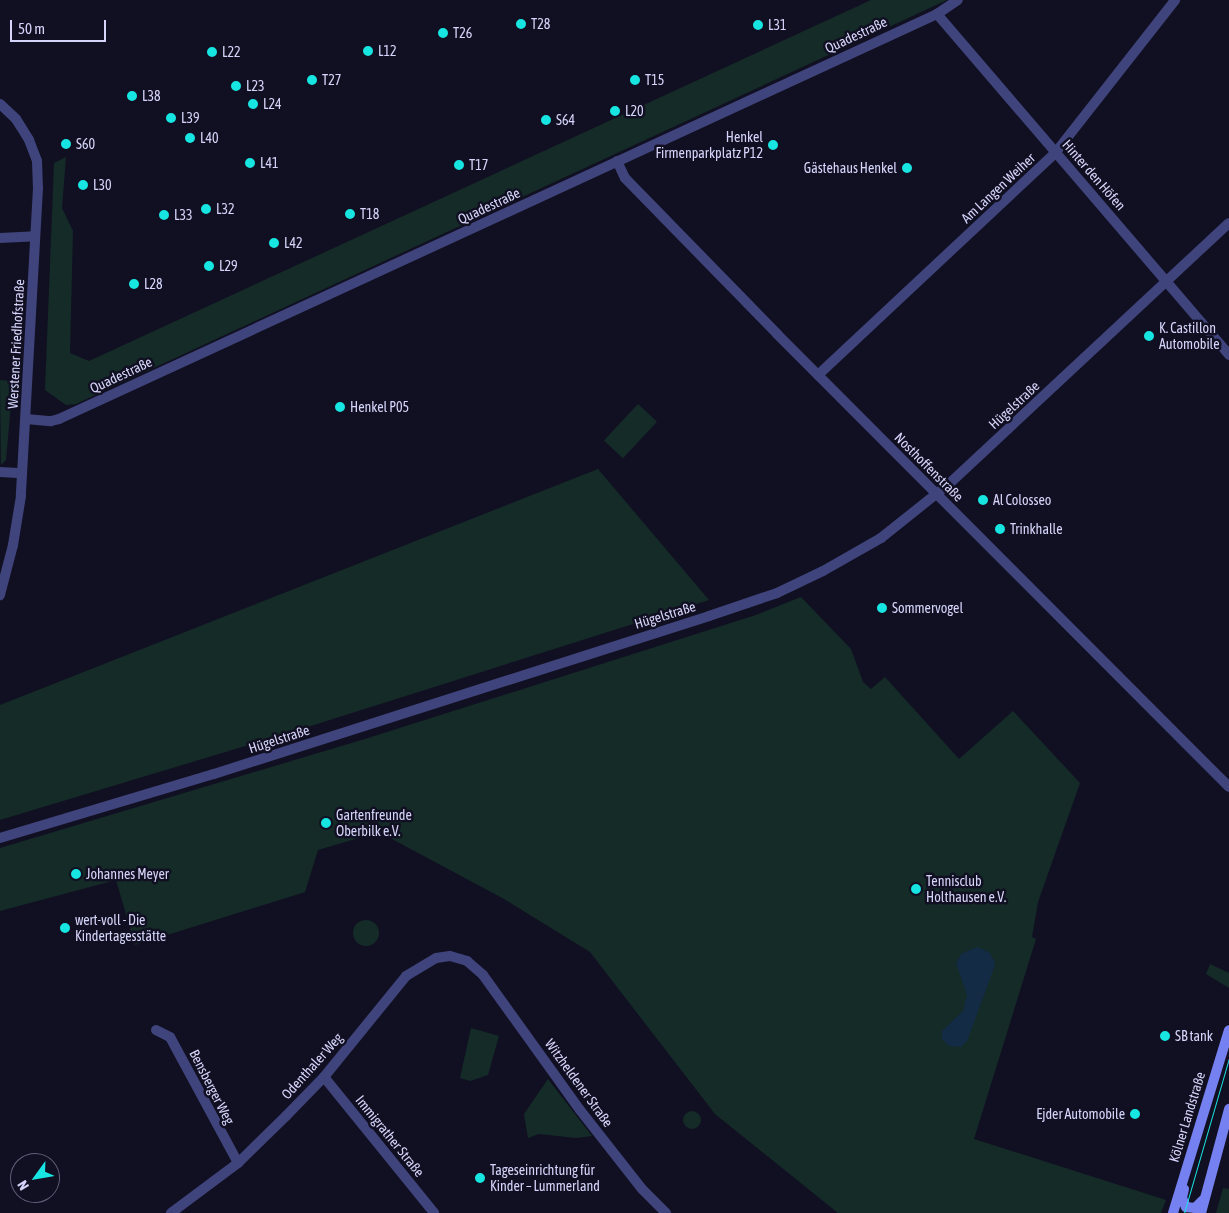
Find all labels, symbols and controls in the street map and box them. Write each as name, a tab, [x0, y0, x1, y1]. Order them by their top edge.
scale bar	[12, 10, 109, 42]
street label: Quadestraße	[822, 13, 890, 57]
place label: T28	[531, 16, 550, 32]
place label: L31	[768, 17, 787, 33]
marker: T28	[515, 18, 527, 30]
marker: L31	[752, 19, 764, 31]
text: 50 m	[18, 20, 45, 37]
place label: T26	[453, 25, 472, 41]
marker: T26	[437, 27, 449, 39]
place label: L12	[378, 43, 397, 59]
place label: L22	[222, 44, 241, 60]
marker: L12	[362, 45, 374, 57]
marker: L22	[206, 46, 218, 58]
place label: T27	[322, 72, 341, 88]
place label: T15	[645, 72, 664, 88]
marker: T27	[306, 74, 318, 86]
marker: T15	[629, 74, 641, 86]
place label: L23	[246, 78, 265, 94]
marker: L23	[230, 80, 242, 92]
place label: L38	[142, 88, 161, 104]
marker: L38	[126, 90, 138, 102]
place label: L24	[263, 96, 282, 112]
marker: L24	[247, 98, 259, 110]
place label: L20	[625, 103, 644, 119]
marker: L20	[609, 105, 621, 117]
place label: L39	[181, 110, 200, 126]
marker: L39	[165, 112, 177, 124]
place label: S64	[556, 112, 575, 128]
marker: S64	[540, 114, 552, 126]
place label: Henkel Firmenparkplatz P12	[655, 129, 763, 162]
place label: L40	[200, 130, 219, 146]
marker: L40	[184, 132, 196, 144]
place label: S60	[76, 136, 95, 152]
street label: Hinter den Höfen	[1059, 136, 1129, 214]
marker: S60	[60, 138, 72, 150]
marker: Henkel Firmenparkplatz P12	[767, 139, 779, 151]
street label: Am Langen Weiher	[958, 149, 1038, 227]
place label: L41	[260, 155, 279, 171]
marker: L41	[244, 157, 256, 169]
place label: T17	[469, 157, 488, 173]
marker: T17	[453, 159, 465, 171]
place label: Gästehaus Henkel	[804, 160, 897, 176]
marker: Gästehaus Henkel	[901, 162, 913, 174]
place label: L30	[93, 177, 112, 193]
marker: L30	[77, 179, 89, 191]
street label: Quadestraße	[455, 184, 523, 228]
place label: L32	[216, 201, 235, 217]
marker: L32	[200, 203, 212, 215]
place label: T18	[360, 206, 379, 222]
place label: L33	[174, 207, 193, 223]
marker: T18	[344, 208, 356, 220]
marker: L33	[158, 209, 170, 221]
place label: L42	[284, 235, 303, 251]
marker: L42	[268, 237, 280, 249]
place label: L29	[219, 258, 238, 274]
marker: L29	[203, 260, 215, 272]
place label: L28	[144, 276, 163, 292]
marker: L28	[128, 278, 140, 290]
street label: Werstener Friedhofstraße	[4, 279, 28, 409]
place label: K. Castillon Automobile	[1159, 320, 1220, 352]
marker: K. Castillon Automobile	[1143, 330, 1155, 342]
street label: Quadestraße	[87, 353, 155, 397]
street label: Hügelstraße	[985, 377, 1043, 433]
place label: Henkel P05	[350, 399, 409, 415]
marker: Henkel P05	[334, 401, 346, 413]
street label: Nosthoffenstraße	[891, 429, 967, 505]
place label: Al Colosseo	[993, 492, 1051, 508]
marker: Al Colosseo	[977, 494, 989, 506]
place label: Trinkhalle	[1010, 521, 1063, 537]
marker: Trinkhalle	[994, 523, 1006, 535]
street label: Hügelstraße	[632, 598, 698, 632]
place label: Sommervogel	[892, 600, 963, 616]
marker: Sommervogel	[876, 602, 888, 614]
street label: Hügelstraße	[246, 721, 312, 757]
place label: Gartenfreunde Oberbilk e.V.	[336, 807, 412, 840]
marker: Gartenfreunde Oberbilk e.V.	[320, 817, 332, 829]
place label: Johannes Meyer	[86, 866, 169, 882]
marker: Johannes Meyer	[70, 868, 82, 880]
place label: Tennisclub Holthausen e.V.	[926, 873, 1006, 906]
marker: Tennisclub Holthausen e.V.	[910, 883, 922, 895]
place label: wert-voll - Die Kindertagesstätte	[75, 912, 166, 944]
marker: wert-voll - Die Kindertagesstätte	[59, 922, 71, 934]
place label: SB tank	[1175, 1028, 1213, 1044]
street label: Odenthaler Weg	[278, 1029, 346, 1103]
marker: SB tank	[1159, 1030, 1171, 1042]
street label: Witzheldener Straße	[541, 1036, 617, 1130]
street label: Bensberger Weg	[186, 1047, 238, 1127]
street label: Kölner Landstraße	[1165, 1070, 1209, 1164]
street label: Immigrather Straße	[352, 1092, 428, 1180]
place label: Ejder Automobile	[1036, 1106, 1125, 1122]
marker: Ejder Automobile	[1129, 1108, 1141, 1120]
north arrow	[10, 1153, 60, 1203]
place label: Tageseinrichtung für Kinder – Lummerland	[490, 1162, 600, 1194]
marker: Tageseinrichtung für Kinder – Lummerland	[474, 1172, 486, 1184]
text: N	[14, 1178, 32, 1193]

